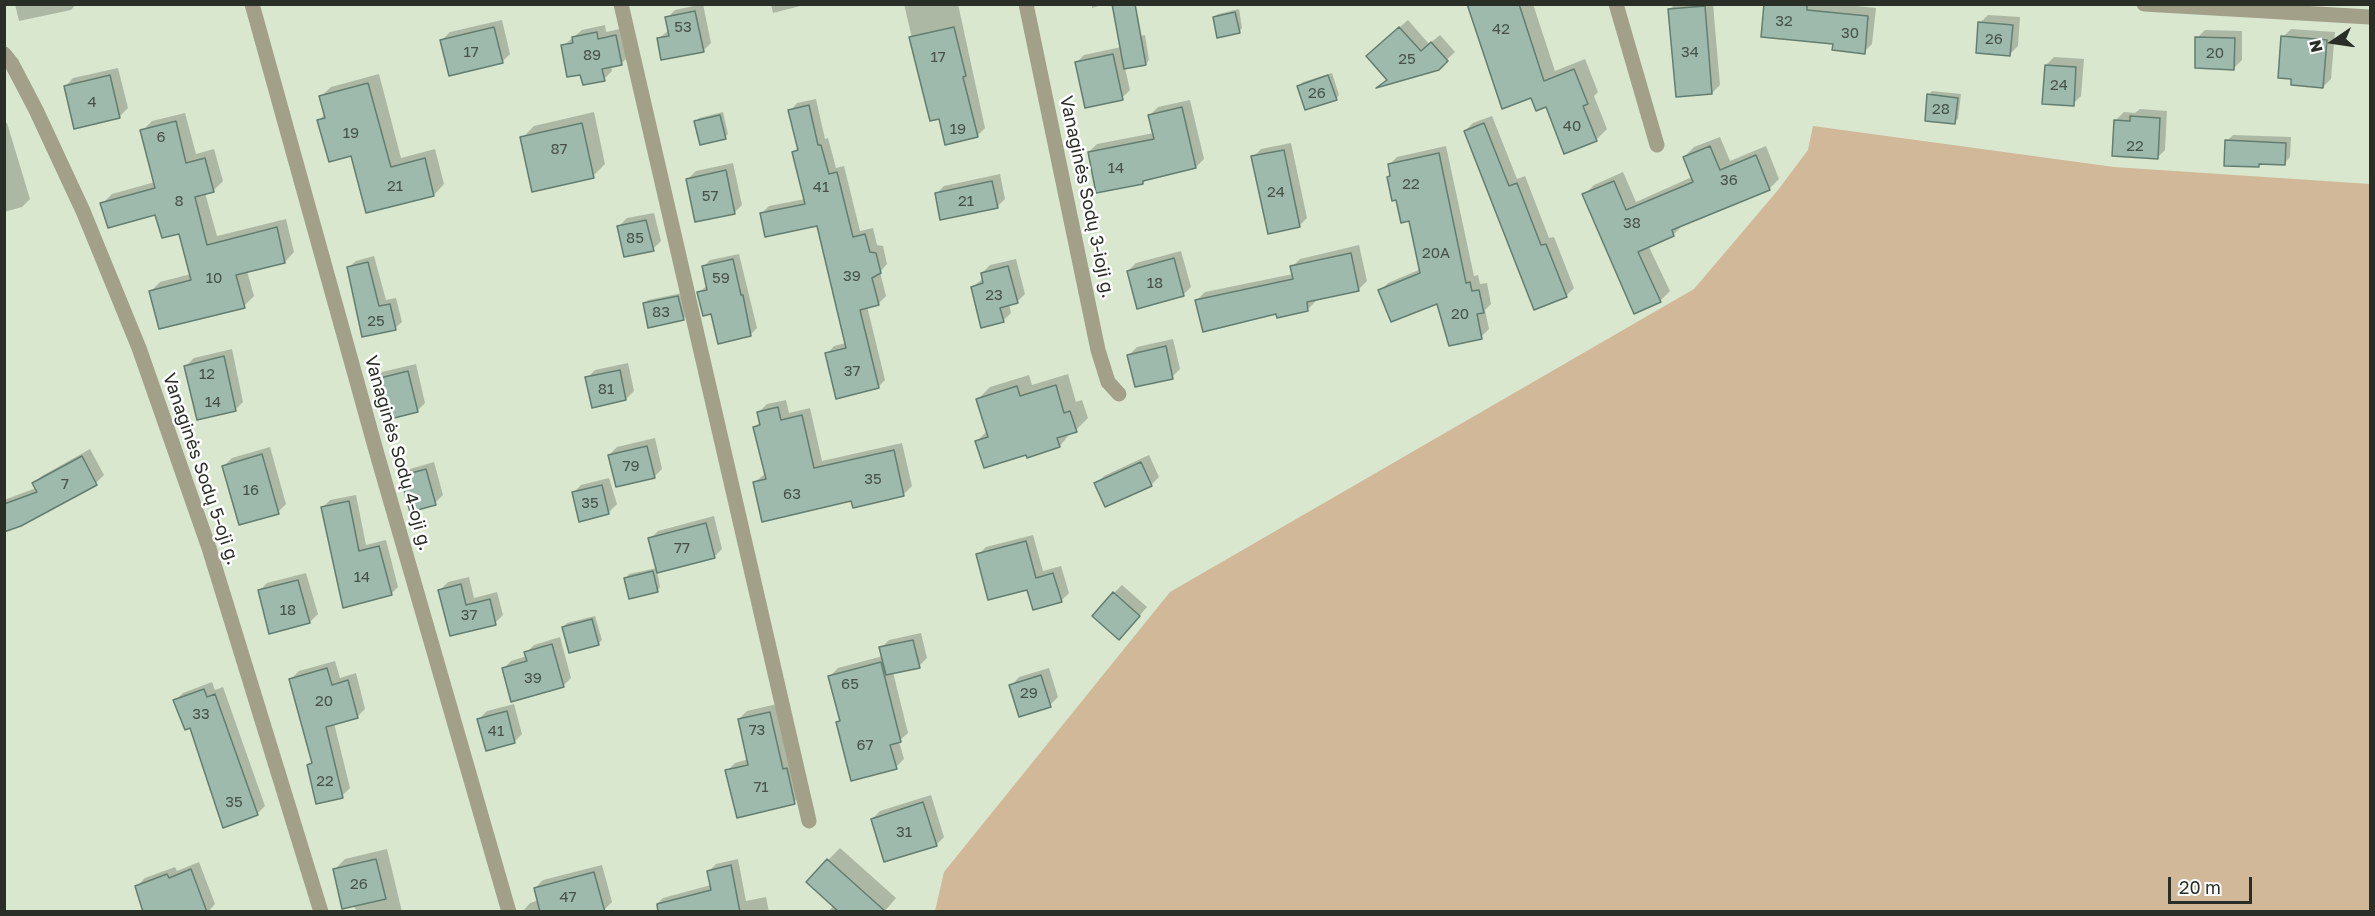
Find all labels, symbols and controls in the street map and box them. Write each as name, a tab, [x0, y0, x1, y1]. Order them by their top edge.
house number: 32	[1775, 12, 1793, 30]
north arrow	[2303, 12, 2363, 72]
house number: 53	[674, 18, 692, 36]
house number: 42	[1492, 20, 1510, 38]
house number: 30	[1841, 24, 1859, 42]
house number: 26	[1985, 30, 2003, 48]
text: N	[2304, 38, 2327, 54]
house number: 17	[463, 43, 479, 61]
house number: 34	[1681, 43, 1699, 61]
house number: 20	[2206, 44, 2224, 62]
house number: 89	[583, 46, 601, 64]
house number: 17	[930, 48, 946, 66]
house number: 25	[1398, 50, 1416, 68]
house number: 24	[2050, 76, 2068, 94]
house number: 26	[1308, 84, 1326, 102]
house number: 4	[87, 93, 97, 111]
street label: Vanaginės Sodų 3-ioji g.	[1055, 94, 1119, 300]
house number: 28	[1932, 100, 1950, 118]
house number: 40	[1563, 117, 1581, 135]
house number: 19	[950, 120, 966, 138]
house number: 19	[343, 124, 359, 142]
house number: 6	[156, 128, 166, 146]
house number: 22	[2126, 137, 2144, 155]
house number: 87	[550, 140, 568, 158]
house number: 14	[1108, 159, 1124, 177]
house number: 36	[1720, 171, 1738, 189]
house number: 22	[1402, 175, 1420, 193]
house number: 21	[387, 177, 403, 195]
house number: 41	[813, 178, 829, 196]
house number: 24	[1267, 183, 1285, 201]
house number: 57	[702, 187, 718, 205]
house number: 8	[174, 192, 184, 210]
house number: 21	[958, 192, 974, 210]
house number: 38	[1623, 214, 1641, 232]
house number: 85	[626, 229, 644, 247]
house number: 20A	[1422, 244, 1450, 262]
house number: 39	[843, 267, 861, 285]
house number: 10	[206, 269, 222, 287]
house number: 59	[712, 269, 730, 287]
house number: 18	[1147, 274, 1163, 292]
house number: 23	[985, 286, 1003, 304]
house number: 83	[652, 303, 670, 321]
house number: 20	[1451, 305, 1469, 323]
house number: 25	[367, 312, 385, 330]
street label: Vanaginės Sodų 4-oji g.	[360, 353, 436, 553]
house number: 37	[844, 362, 860, 380]
house number: 12	[199, 365, 215, 383]
street label: Vanaginės Sodų 5-oji g.	[158, 370, 244, 568]
house number: 81	[598, 380, 614, 398]
house number: 14	[205, 393, 221, 411]
house number: 79	[622, 457, 640, 475]
house number: 35	[864, 470, 882, 488]
house number: 7	[61, 475, 69, 493]
house number: 16	[243, 481, 259, 499]
house number: 63	[783, 485, 801, 503]
house number: 35	[581, 494, 599, 512]
house number: 77	[674, 539, 690, 557]
house number: 14	[354, 568, 370, 586]
house number: 18	[280, 601, 296, 619]
house number: 37	[461, 606, 477, 624]
house number: 39	[524, 669, 542, 687]
house number: 65	[841, 675, 859, 693]
house number: 29	[1020, 684, 1038, 702]
house number: 20	[315, 692, 333, 710]
house number: 33	[192, 705, 210, 723]
house number: 73	[749, 721, 765, 739]
house number: 41	[488, 722, 504, 740]
house number: 67	[856, 736, 874, 754]
house number: 22	[316, 772, 334, 790]
house number: 71	[753, 778, 769, 796]
house number: 35	[225, 793, 243, 811]
house number: 31	[896, 823, 912, 841]
scale bar	[2171, 865, 2255, 903]
house number: 26	[350, 875, 368, 893]
text: 20 m	[2179, 876, 2221, 898]
house number: 47	[559, 888, 577, 906]

